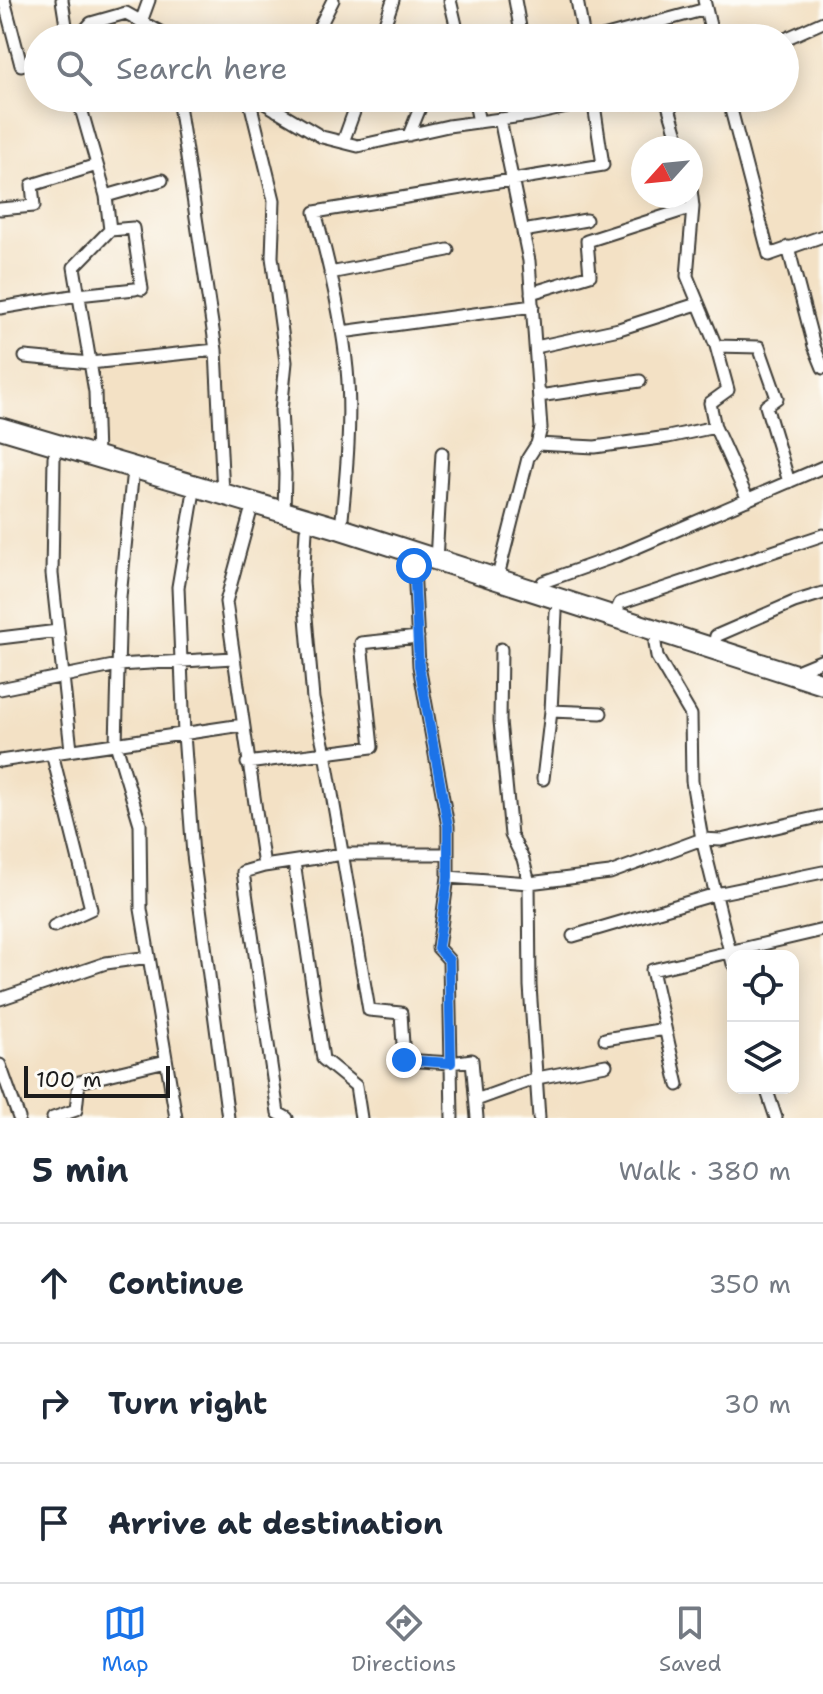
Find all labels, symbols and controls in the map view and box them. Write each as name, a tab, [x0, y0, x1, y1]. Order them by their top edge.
search box	[24, 24, 799, 112]
icon: search	[52, 46, 96, 90]
text: Search here	[116, 48, 287, 89]
north arrow	[631, 136, 703, 208]
route start	[396, 548, 432, 584]
map controls	[727, 950, 799, 1094]
button: locate	[727, 950, 799, 1022]
button: layers	[727, 1022, 799, 1094]
route end	[386, 1042, 422, 1078]
scale bar	[24, 1062, 170, 1098]
text: 100 m	[36, 1065, 102, 1094]
text: 5 min	[32, 1147, 129, 1193]
text: Walk · 380 m	[618, 1153, 791, 1188]
icon: ahead	[32, 1261, 76, 1305]
text: Continue	[108, 1263, 244, 1304]
text: 350 m	[708, 1266, 791, 1301]
icon: right	[32, 1381, 76, 1425]
text: Turn right	[108, 1383, 267, 1424]
text: 30 m	[724, 1386, 791, 1421]
icon: arrive	[32, 1501, 76, 1545]
text: Arrive at destination	[108, 1503, 443, 1544]
tab: Map	[101, 1601, 149, 1678]
tab: Directions	[351, 1601, 456, 1678]
tab: Saved	[659, 1601, 722, 1678]

